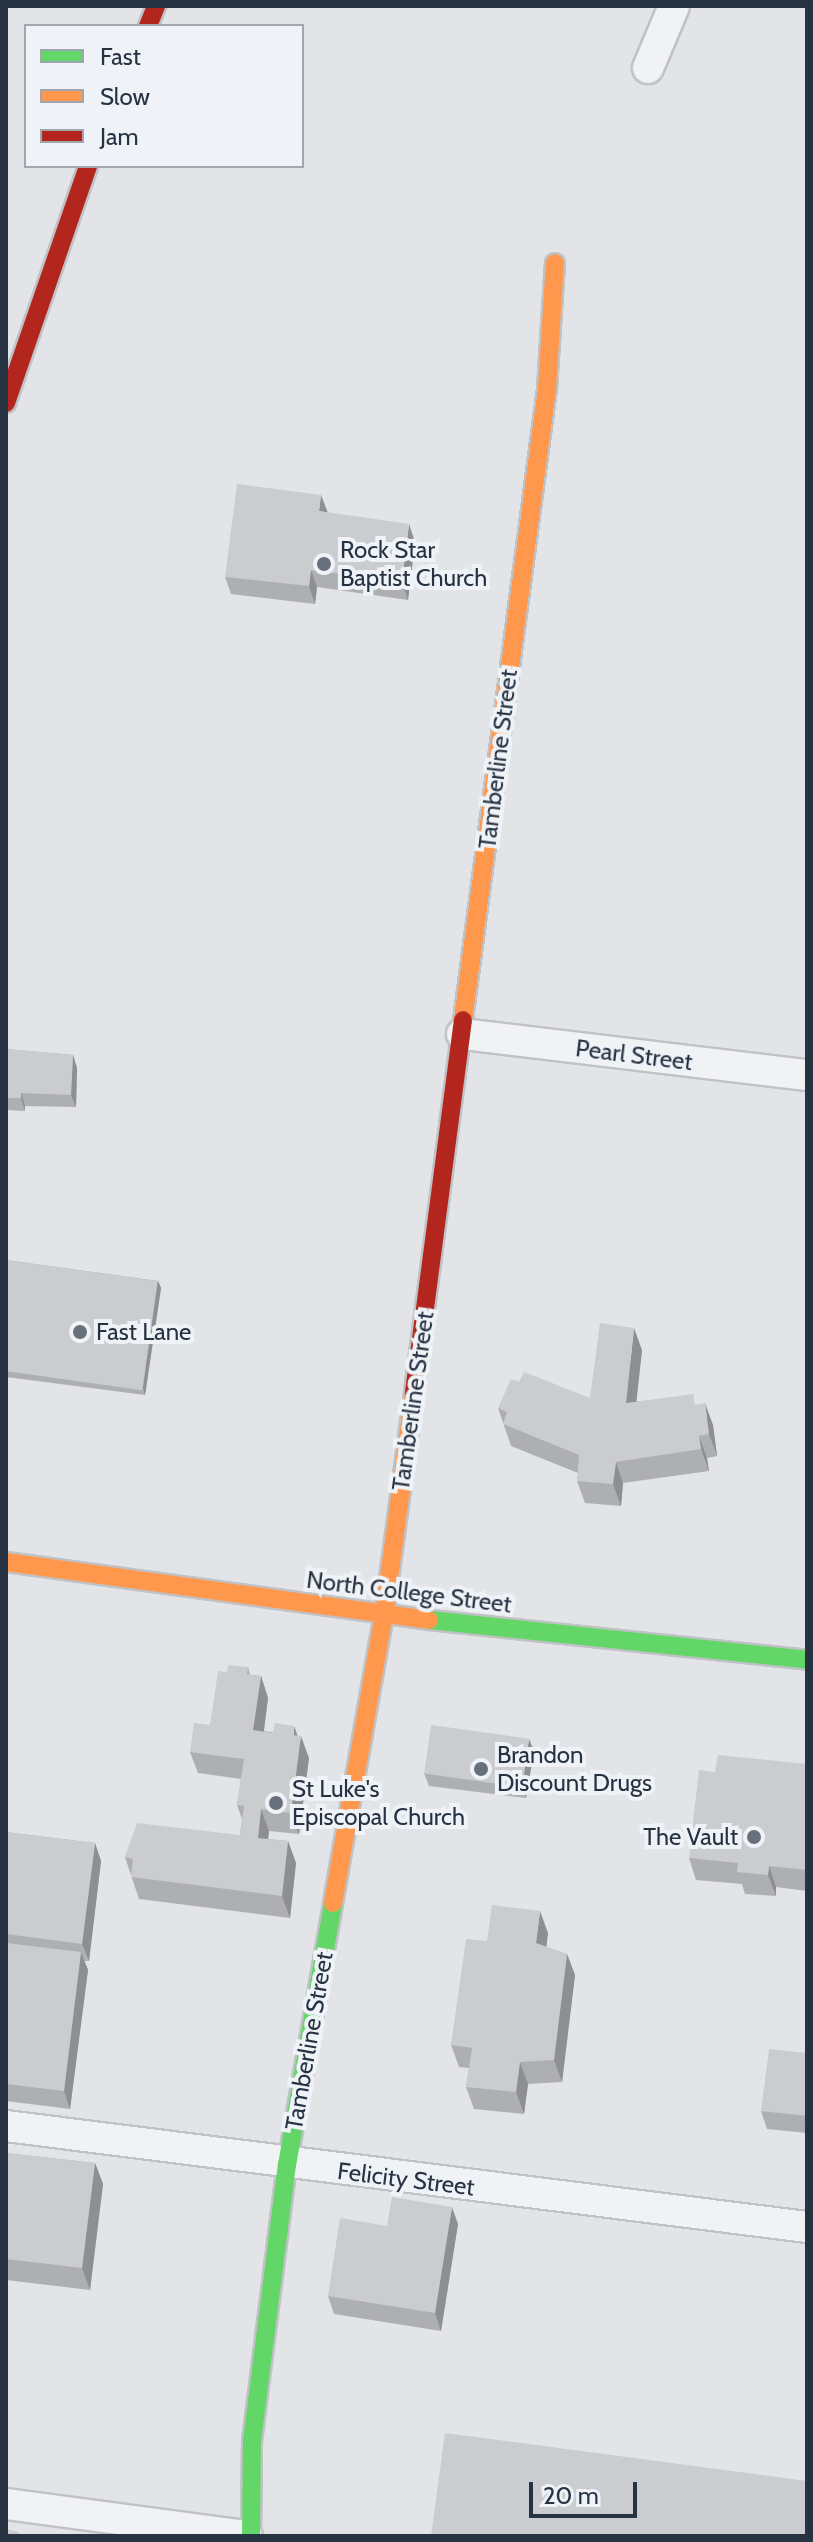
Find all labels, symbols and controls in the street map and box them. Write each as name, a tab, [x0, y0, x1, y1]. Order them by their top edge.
legend	[24, 24, 304, 168]
text: Fast	[100, 42, 141, 71]
text: Slow	[100, 82, 150, 111]
text: Jam	[100, 122, 138, 151]
place label: Rock Star Baptist Church	[340, 536, 487, 592]
marker: Rock Star Baptist Church	[315, 555, 333, 573]
street label: Tamberline Street	[473, 668, 523, 850]
street label: Pearl Street	[574, 1034, 694, 1076]
street label: Tamberline Street	[386, 1310, 440, 1492]
place label: Fast Lane	[96, 1318, 191, 1346]
marker: Fast Lane	[71, 1323, 89, 1341]
street label: North College Street	[305, 1565, 513, 1619]
place label: Brandon Discount Drugs	[497, 1741, 652, 1797]
marker: Brandon Discount Drugs	[472, 1760, 490, 1778]
place label: St Luke's Episcopal Church	[292, 1775, 465, 1831]
marker: St Luke's Episcopal Church	[267, 1794, 285, 1812]
place label: The Vault	[643, 1823, 738, 1851]
marker: The Vault	[745, 1828, 763, 1846]
street label: Tamberline Street	[279, 1950, 339, 2132]
street label: Felicity Street	[336, 2156, 476, 2202]
scale bar	[533, 2466, 641, 2516]
text: 20 m	[543, 2481, 599, 2510]

